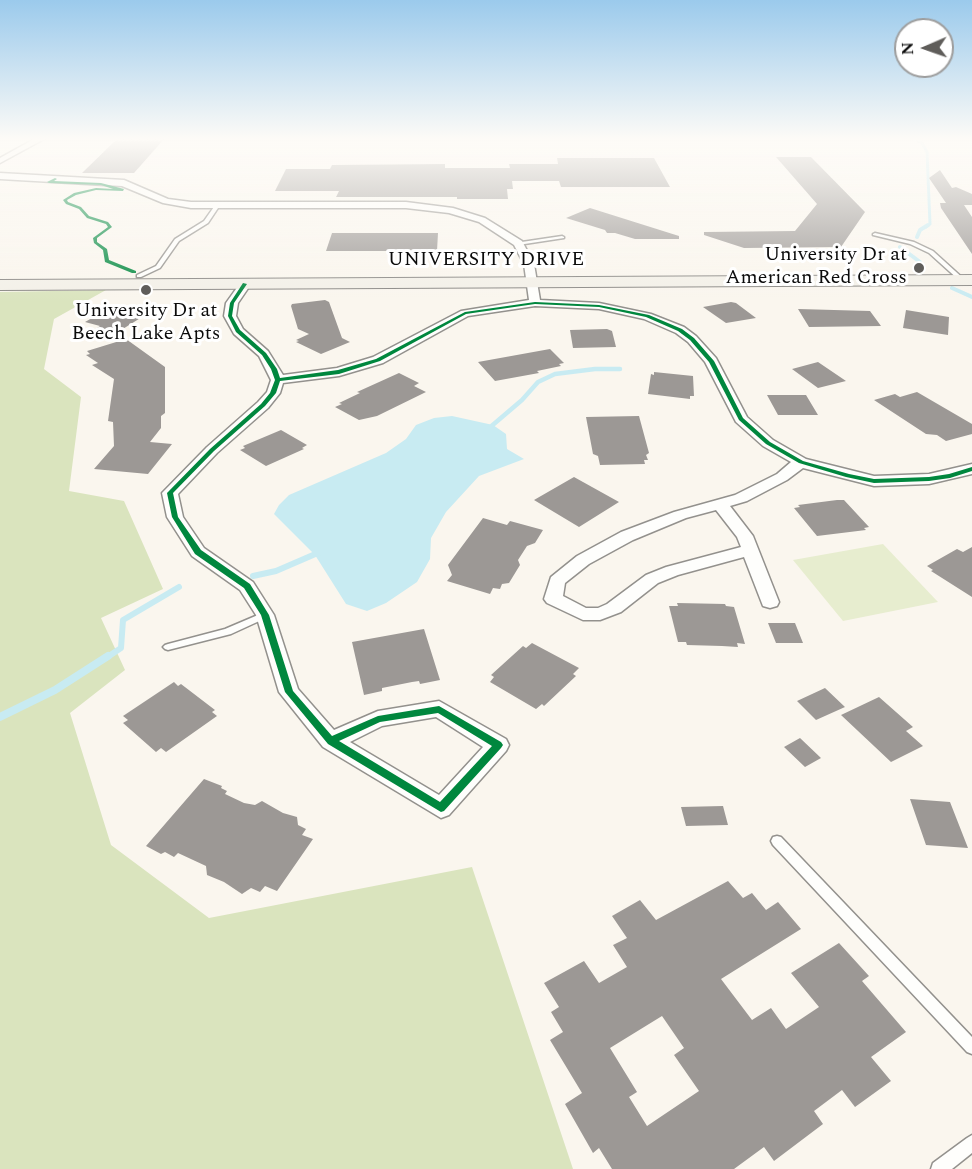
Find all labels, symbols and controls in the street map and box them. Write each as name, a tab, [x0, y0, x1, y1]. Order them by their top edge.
north arrow	[894, 18, 954, 78]
text: N	[896, 42, 920, 56]
place label: University Dr at American Red Cross	[726, 244, 907, 291]
street label: UNIVERSITY DRIVE	[388, 249, 584, 273]
marker: University Dr at American Red Cross	[912, 261, 926, 275]
marker: University Dr at Beech Lake Apts	[139, 283, 153, 297]
place label: University Dr at Beech Lake Apts	[72, 300, 220, 347]

